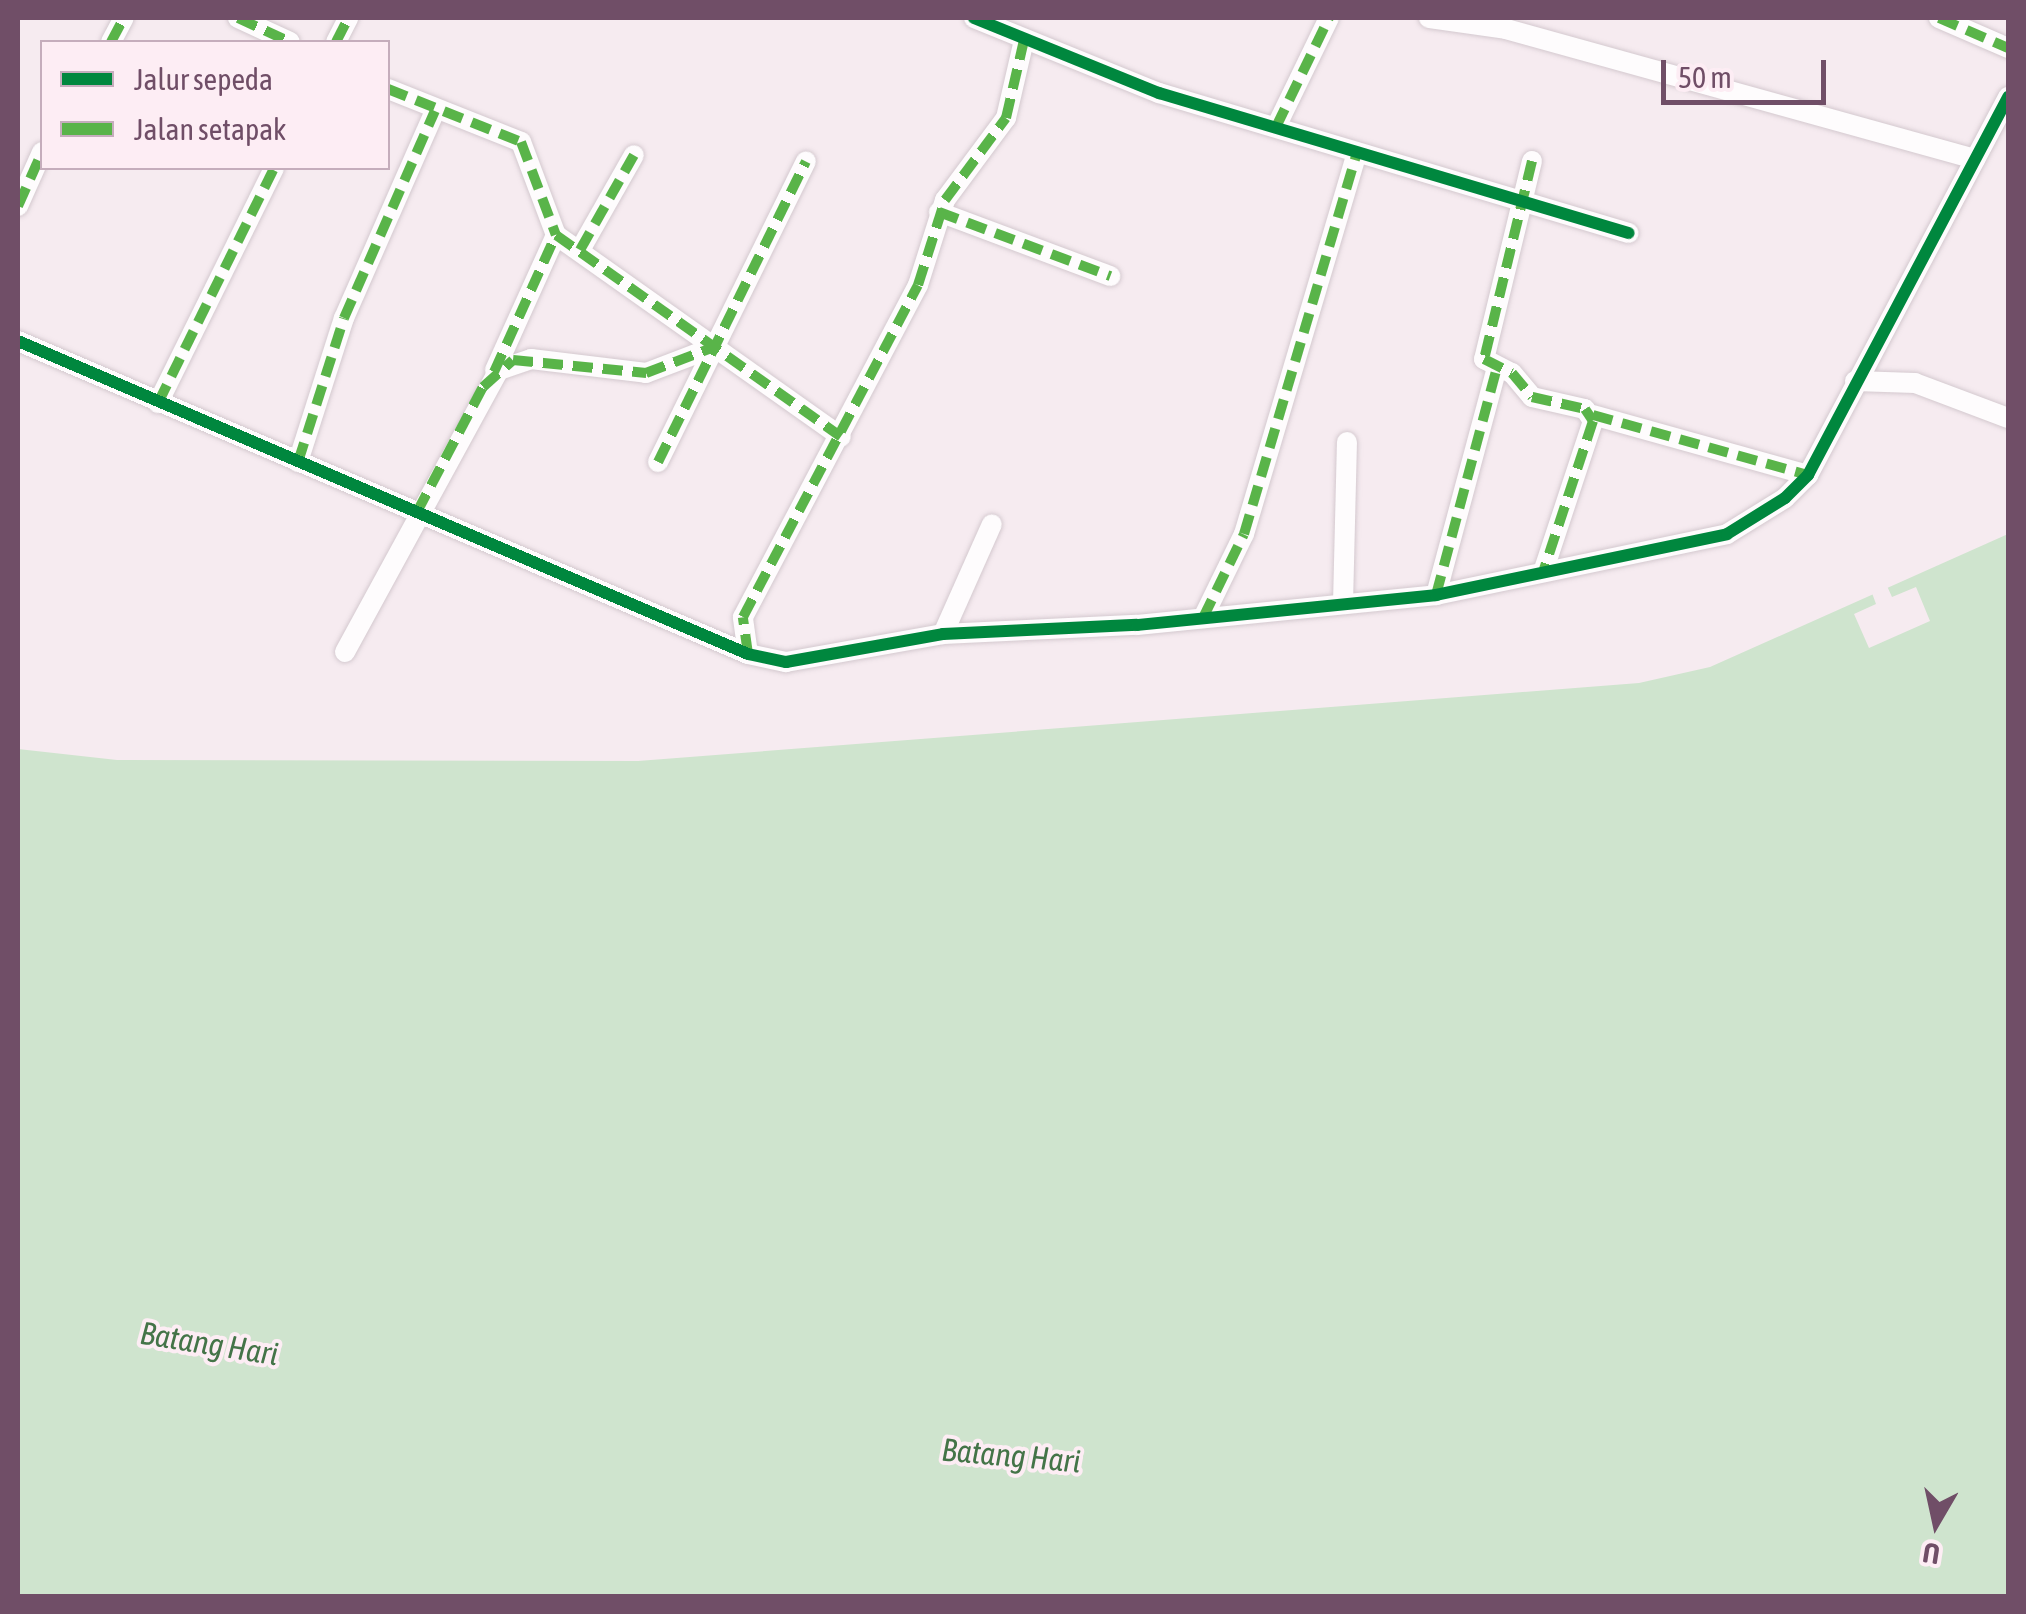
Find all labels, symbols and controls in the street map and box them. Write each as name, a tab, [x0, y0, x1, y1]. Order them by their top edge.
legend	[40, 40, 390, 170]
scale bar	[1666, 40, 1831, 102]
text: 50 m	[1678, 60, 1732, 94]
text: Jalur sepeda	[134, 62, 273, 96]
text: Jalan setapak	[134, 112, 286, 146]
water label: Batang Hari	[137, 1314, 281, 1374]
water label: Batang Hari	[940, 1431, 1082, 1481]
north arrow	[1886, 1474, 1986, 1574]
text: U	[1921, 1537, 1942, 1571]

